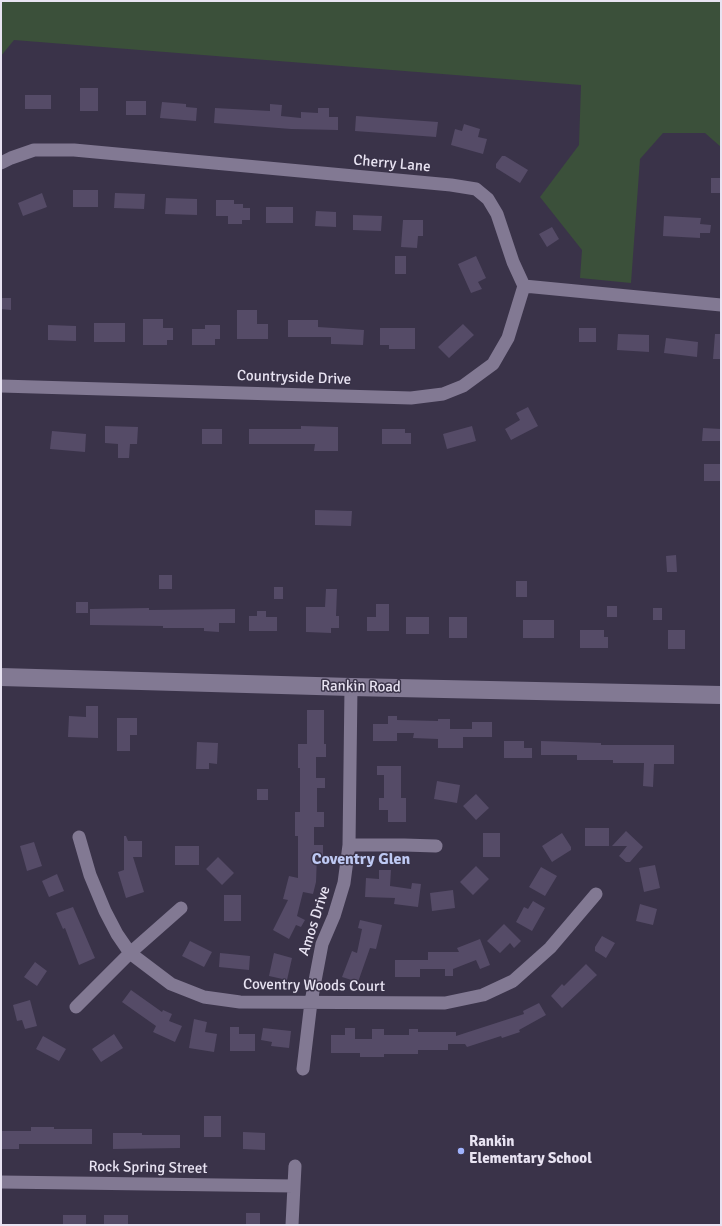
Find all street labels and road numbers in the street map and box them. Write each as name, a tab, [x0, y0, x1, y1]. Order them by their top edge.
street label: Cherry Lane	[353, 152, 431, 176]
street label: Countryside Drive	[237, 367, 351, 389]
street label: Rankin Road	[321, 677, 401, 697]
street label: Amos Drive	[295, 884, 335, 958]
street label: Coventry Woods Court	[243, 976, 385, 996]
street label: Rock Spring Street	[88, 1158, 208, 1178]

